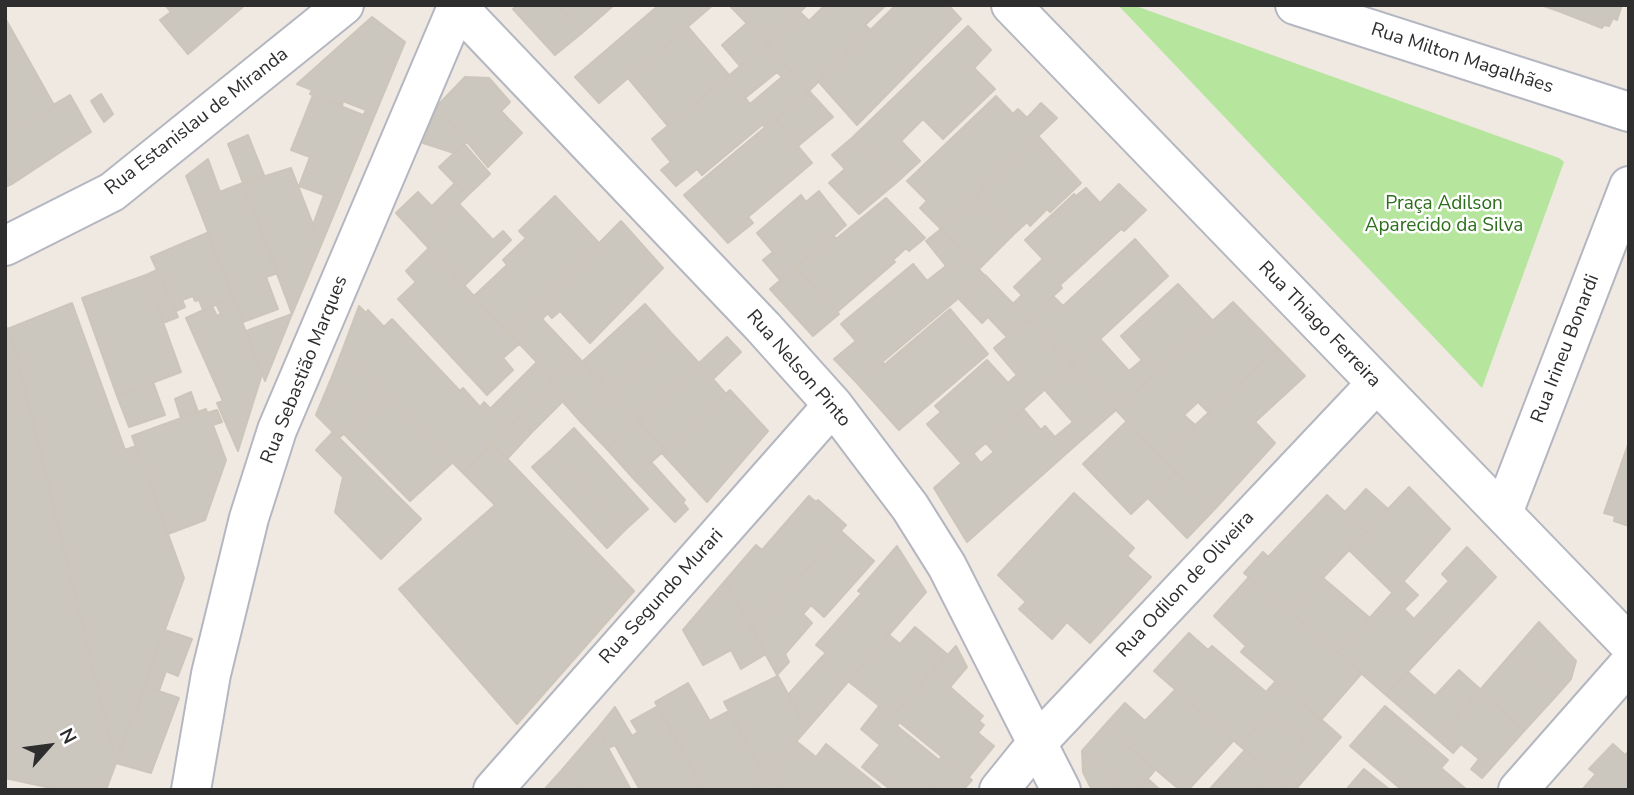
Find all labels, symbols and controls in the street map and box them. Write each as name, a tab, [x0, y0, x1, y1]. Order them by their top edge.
street label: Rua Milton Magalhães	[1368, 19, 1556, 99]
street label: Rua Estanislau de Miranda	[101, 43, 293, 201]
park label: Praça Adilson Aparecido da Silva	[1365, 193, 1523, 237]
street label: Rua Thiago Ferreira	[1253, 257, 1385, 393]
street label: Rua Irineu Bonardi	[1527, 272, 1605, 426]
street label: Rua Sebastião Marques	[257, 273, 353, 467]
street label: Rua Nelson Pinto	[741, 306, 855, 432]
street label: Rua Odilon de Oliveira	[1112, 507, 1260, 663]
street label: Rua Segundo Murari	[595, 525, 729, 669]
north arrow	[14, 711, 84, 781]
text: N	[53, 724, 82, 749]

